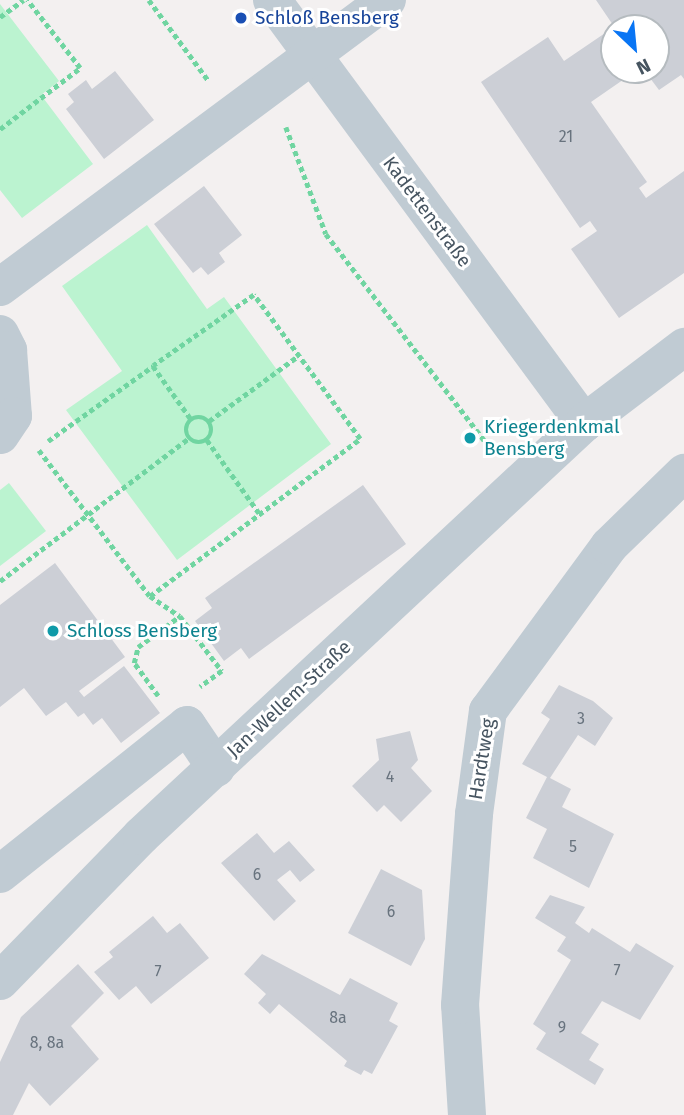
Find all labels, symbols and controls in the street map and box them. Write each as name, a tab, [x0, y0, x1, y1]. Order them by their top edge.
place label: Schloß Bensberg	[255, 7, 399, 29]
marker: Schloß Bensberg	[233, 10, 249, 26]
north arrow	[600, 14, 670, 84]
text: N	[633, 53, 654, 80]
house number: 21	[559, 127, 573, 147]
street label: Kadettenstraße	[378, 152, 476, 272]
place label: Kriegerdenkmal Bensberg	[484, 416, 620, 460]
marker: Kriegerdenkmal Bensberg	[462, 430, 478, 446]
place label: Schloss Bensberg	[67, 620, 217, 642]
marker: Schloss Bensberg	[45, 623, 61, 639]
street label: Jan-Wellem-Straße	[222, 636, 356, 762]
house number: 3	[577, 709, 585, 729]
street label: Hardtweg	[464, 717, 500, 801]
house number: 4	[386, 767, 394, 787]
house number: 5	[569, 837, 577, 857]
house number: 6	[253, 865, 261, 885]
house number: 6	[387, 902, 395, 922]
house number: 7	[613, 961, 621, 981]
house number: 7	[154, 962, 162, 982]
house number: 8a	[329, 1008, 347, 1028]
house number: 9	[558, 1018, 566, 1038]
house number: 8, 8a	[30, 1033, 64, 1053]

